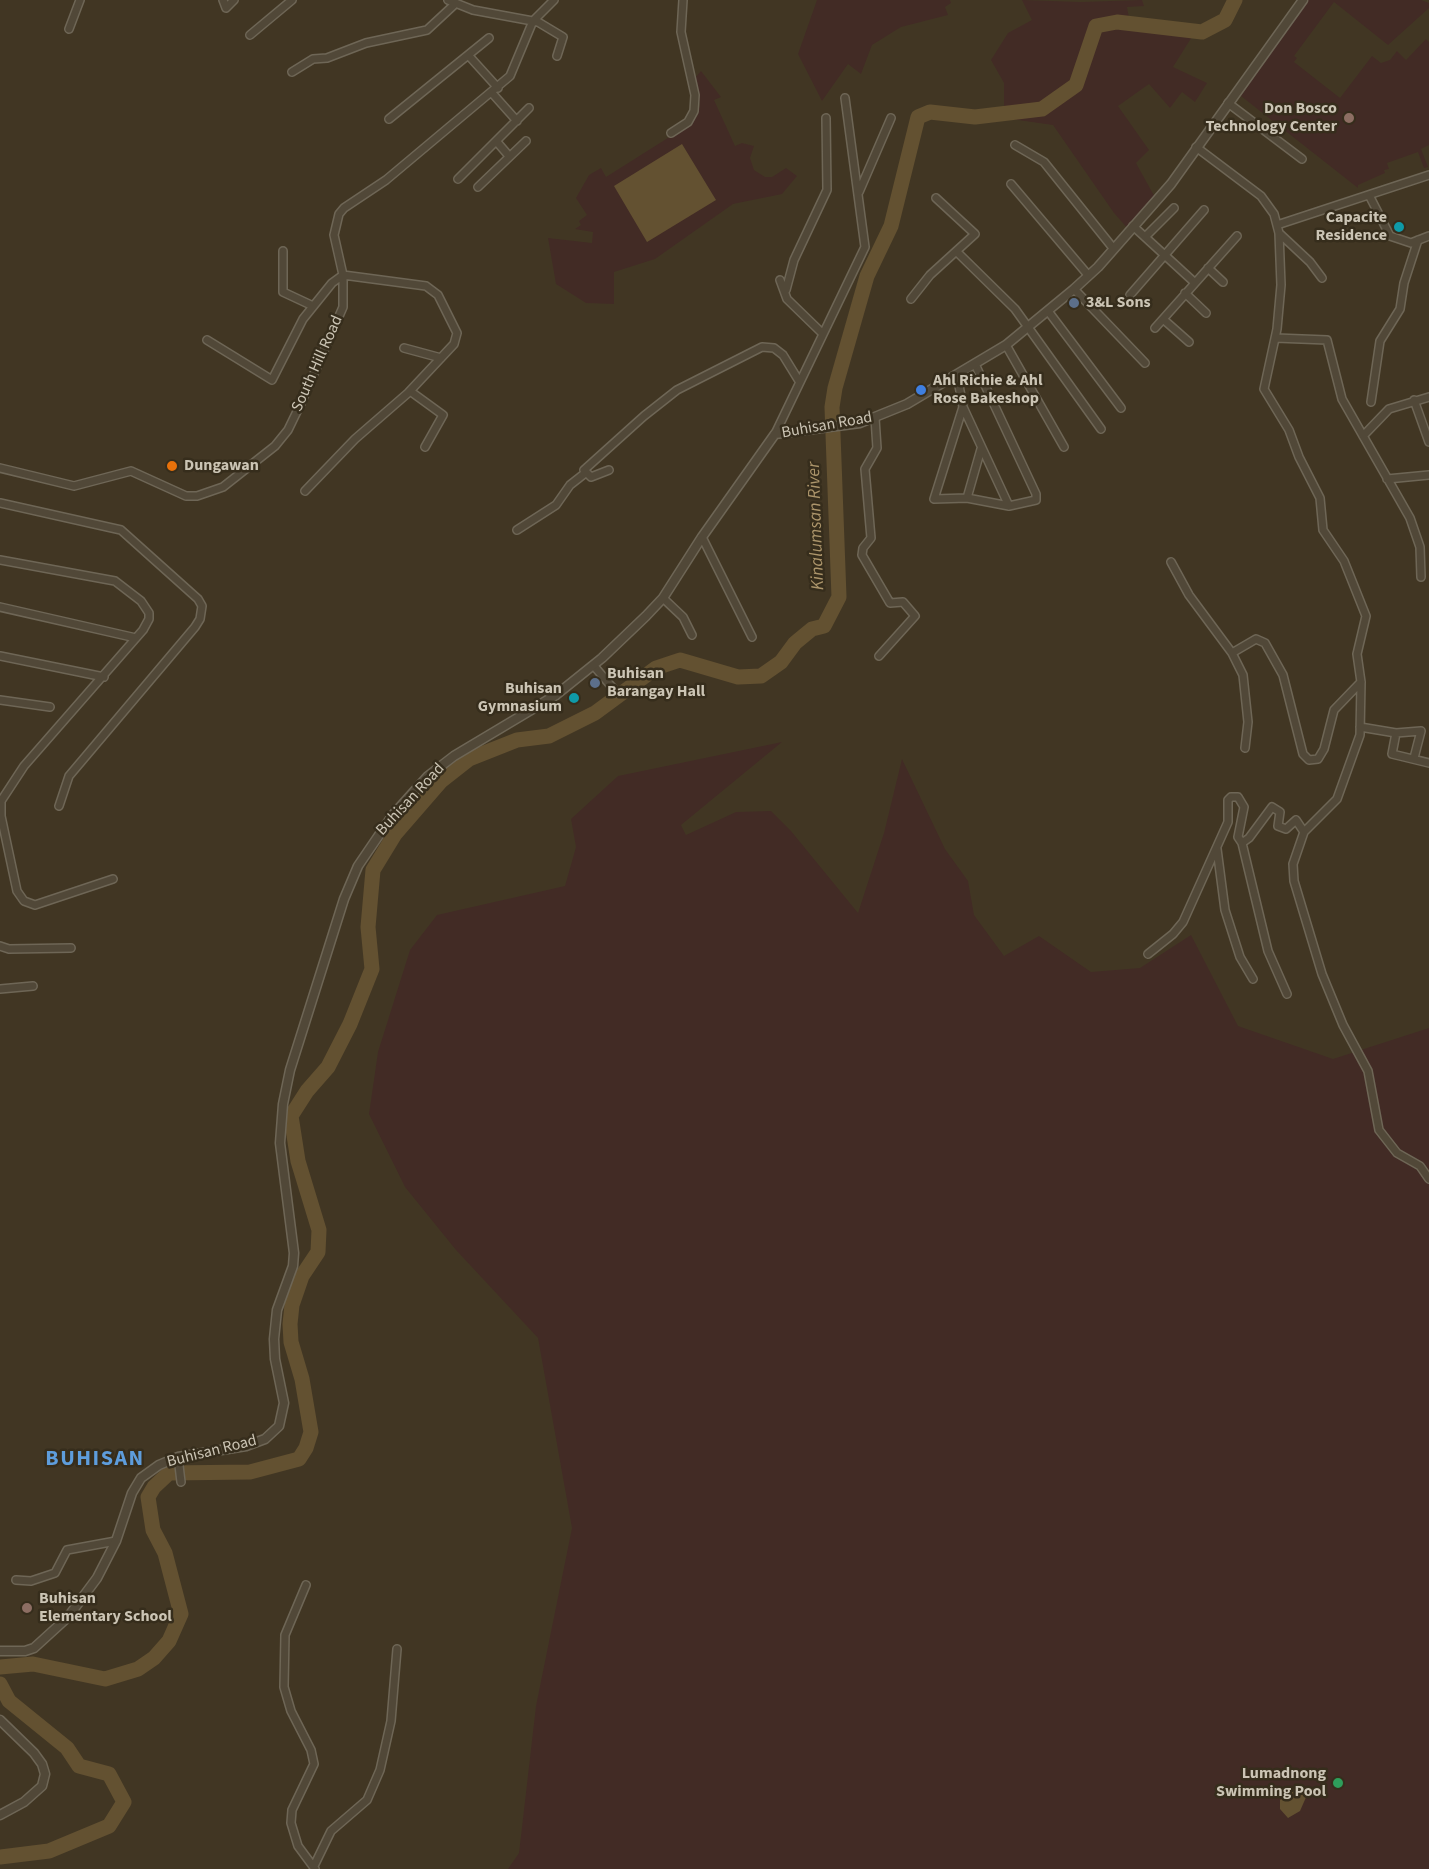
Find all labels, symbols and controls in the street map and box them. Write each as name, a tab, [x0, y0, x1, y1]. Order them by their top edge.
place label: Don Bosco Technology Center	[1206, 99, 1337, 137]
marker: Don Bosco Technology Center	[1342, 111, 1356, 125]
place label: Capacite Residence	[1316, 208, 1387, 246]
marker: Capacite Residence	[1392, 220, 1406, 234]
place label: 3&L Sons	[1086, 293, 1151, 313]
marker: 3&L Sons	[1067, 296, 1081, 310]
street label: South Hill Road	[288, 313, 348, 415]
place label: Ahl Richie & Ahl Rose Bakeshop	[933, 371, 1043, 409]
marker: Ahl Richie & Ahl Rose Bakeshop	[914, 383, 928, 397]
street label: Buhisan Road	[780, 409, 874, 443]
place label: Dungawan	[184, 456, 259, 476]
marker: Dungawan	[165, 459, 179, 473]
water label: Kinalumsan River	[804, 461, 830, 591]
place label: Buhisan Barangay Hall	[607, 664, 705, 702]
marker: Buhisan Barangay Hall	[588, 676, 602, 690]
place label: Buhisan Gymnasium	[478, 679, 562, 717]
marker: Buhisan Gymnasium	[567, 691, 581, 705]
street label: Buhisan Road	[373, 760, 449, 840]
street label: Buhisan Road	[165, 1432, 259, 1472]
district label: BUHISAN	[45, 1447, 145, 1473]
place label: Buhisan Elementary School	[39, 1589, 172, 1627]
marker: Buhisan Elementary School	[20, 1601, 34, 1615]
place label: Lumadnong Swimming Pool	[1216, 1764, 1326, 1802]
marker: Lumadnong Swimming Pool	[1331, 1776, 1345, 1790]

